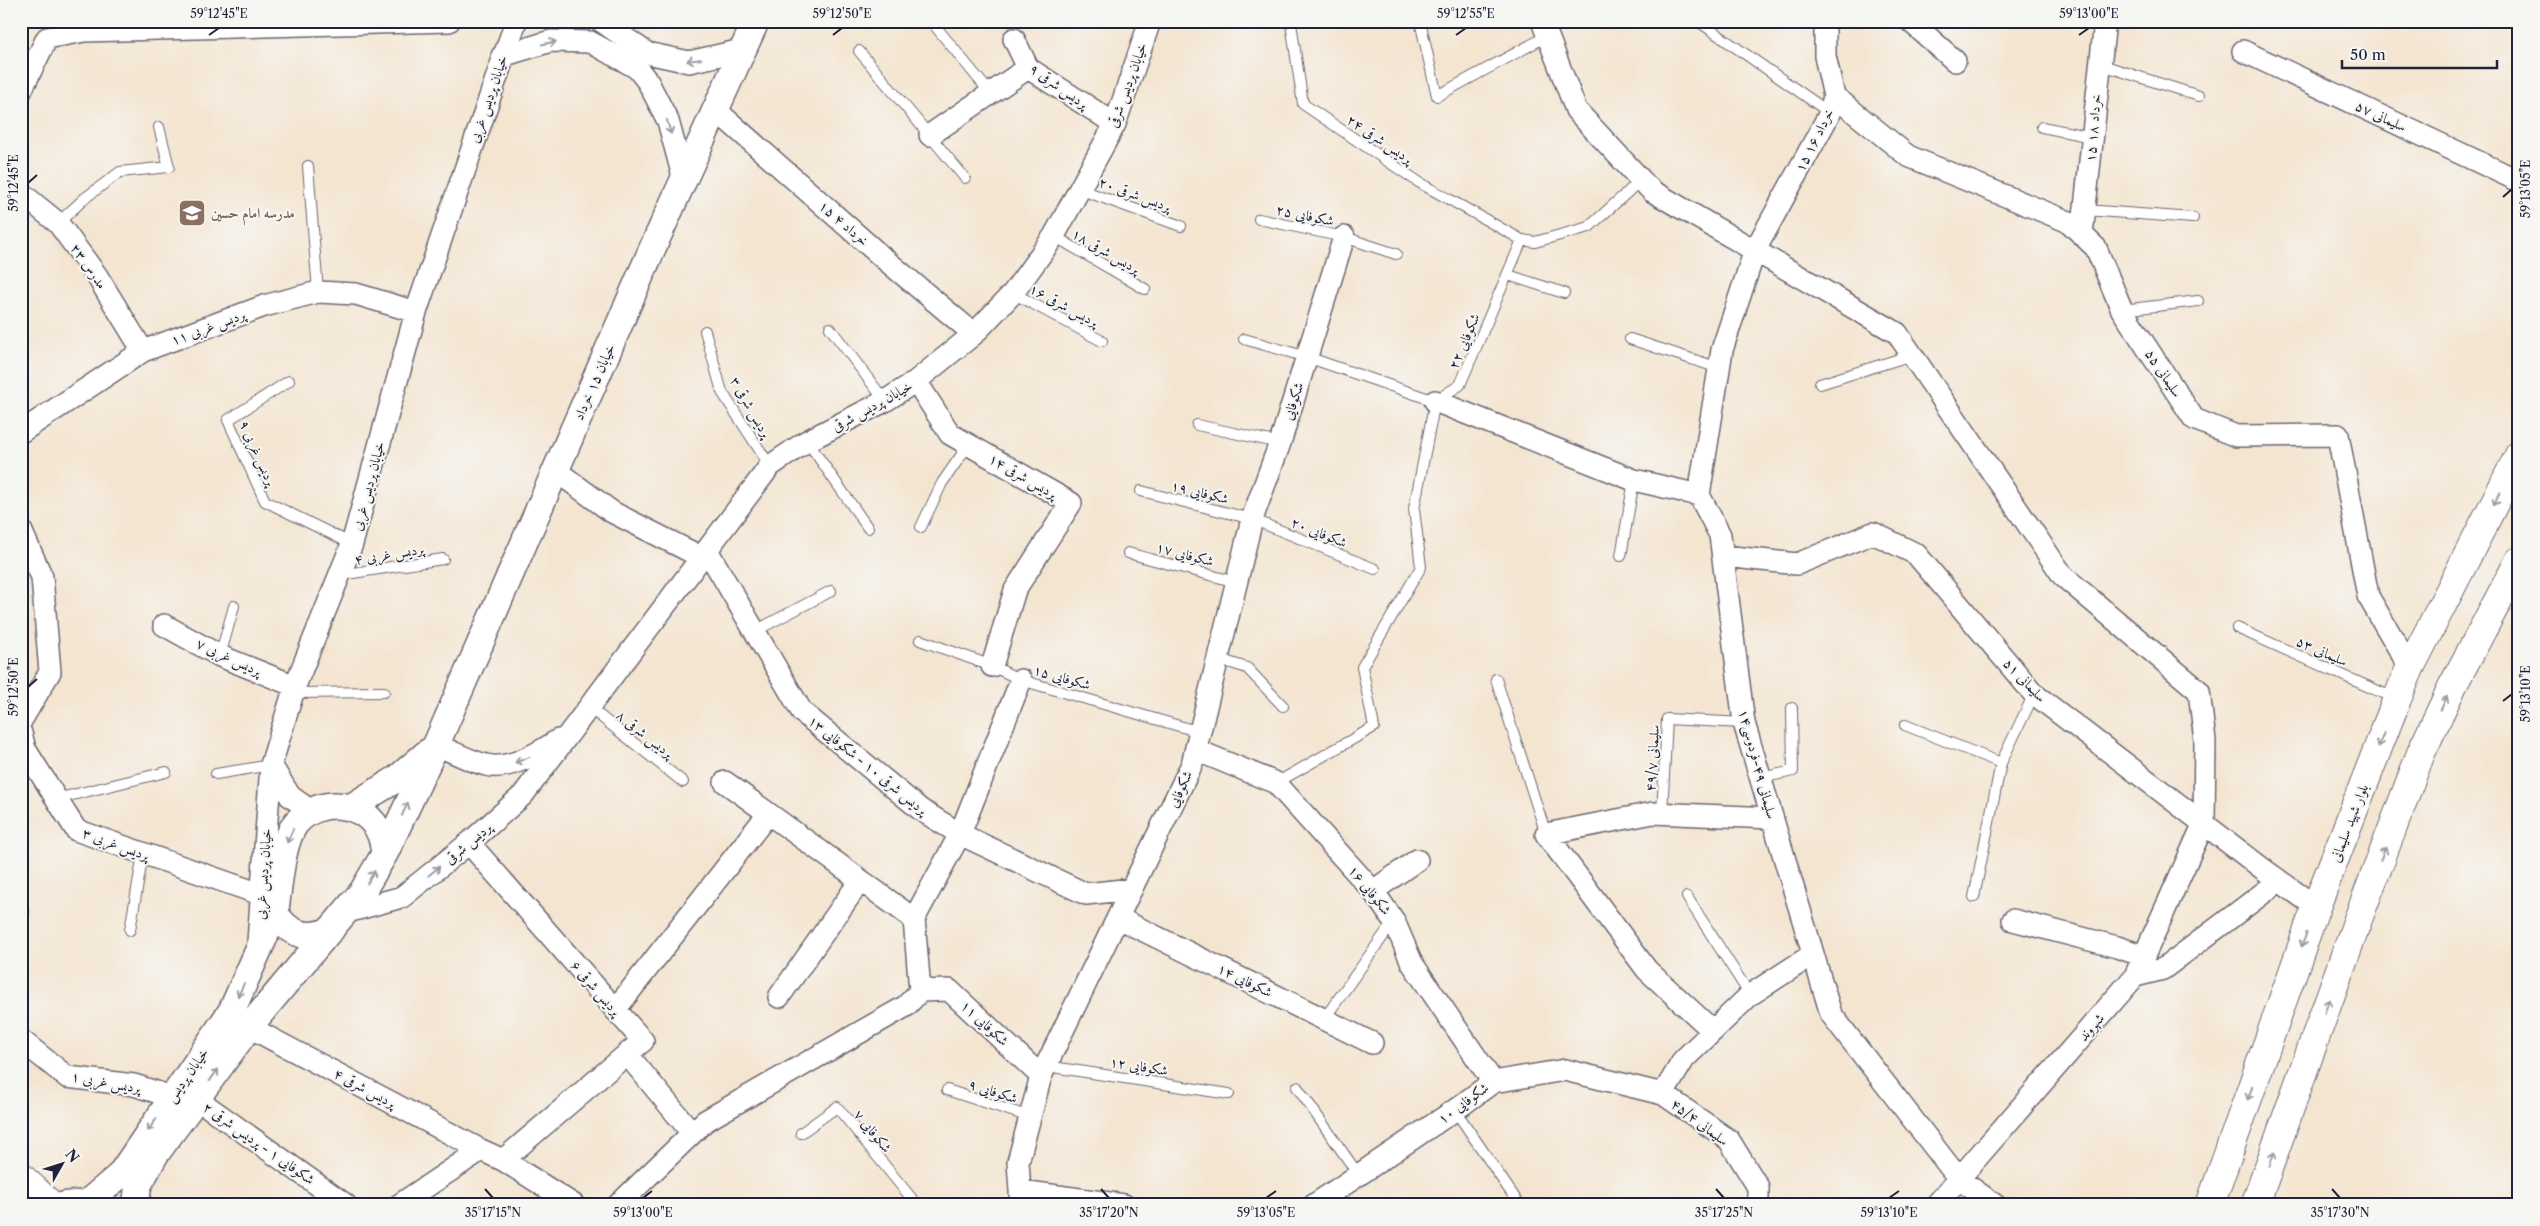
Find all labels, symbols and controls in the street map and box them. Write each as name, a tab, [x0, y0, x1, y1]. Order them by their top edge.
text: 59°12'45"E	[190, 6, 248, 21]
text: 59°12'50"E	[813, 6, 871, 21]
text: 59°12'55"E	[1437, 6, 1495, 21]
text: 59°13'00"E	[2059, 6, 2119, 21]
one-way arrow	[541, 38, 557, 48]
scale bar	[2342, 38, 2498, 70]
street label: خیابان پردیس شرقی	[1103, 40, 1152, 130]
text: 50 m	[2350, 45, 2386, 64]
street label: خیابان پردیس غربی	[465, 53, 512, 145]
one-way arrow	[687, 56, 703, 66]
street label: پردیس شرقی ۹	[1026, 59, 1093, 114]
street label: ۱۵ خرداد ۱۸	[2081, 93, 2105, 163]
street label: سلیمانی ۵۷	[2353, 96, 2409, 136]
street label: ۱۵ خرداد ۱۶	[1791, 106, 1837, 174]
street label: پردیس شرقی ۲۴	[1343, 110, 1418, 169]
one-way arrow	[665, 119, 675, 135]
text: 59°12'45"E	[6, 154, 21, 212]
text: 59°13'05"E	[2518, 160, 2533, 218]
street label: پردیس شرقی ۲۰	[1096, 173, 1175, 217]
street label: ۱۵ خرداد ۴	[815, 197, 873, 249]
school or university icon: مدرسه امام حسین	[177, 198, 207, 228]
street label: شکوفایی ۲۵	[1274, 200, 1336, 231]
place label: مدرسه امام حسین	[211, 204, 295, 226]
street label: پردیس شرقی ۱۸	[1068, 224, 1145, 279]
street label: مدرس ۲۳	[67, 240, 111, 292]
street label: پردیس شرقی ۱۶	[1026, 279, 1103, 332]
street label: پردیس غربی ۱۱	[168, 305, 250, 350]
street label: شکوفایی ۲۲	[1444, 310, 1485, 372]
street label: خیابان ۱۵ خرداد	[569, 341, 619, 423]
street label: سلیمانی ۵۵	[2141, 345, 2187, 401]
street label: پردیس شرقی ۳	[725, 373, 776, 443]
street label: خیابان پردیس شرقی	[829, 377, 916, 436]
street label: شکوفایی	[1278, 380, 1308, 422]
street label: پردیس غربی ۹	[235, 417, 281, 490]
street label: خیابان پردیس غربی	[347, 440, 389, 533]
street label: پردیس شرقی ۱۴	[985, 449, 1062, 504]
street label: شکوفایی ۱۹	[1169, 476, 1231, 509]
one-way arrow	[2492, 491, 2502, 506]
street label: شکوفایی ۲۰	[1288, 513, 1350, 552]
street label: شکوفایی ۱۷	[1154, 538, 1216, 571]
street label: پردیس غربی ۴	[353, 539, 427, 569]
street label: سلیمانی ۵۳	[2294, 632, 2350, 670]
street label: پردیس غربی ۷	[193, 634, 266, 681]
street label: سلیمانی ۵۱	[2000, 654, 2050, 706]
text: 59°12'50"E	[6, 658, 21, 716]
street label: شکوفایی ۱۵	[1031, 660, 1093, 695]
text: 59°13'10"E	[2518, 665, 2533, 723]
one-way arrow	[2440, 696, 2450, 711]
street label: پردیس شرقی ۸	[612, 706, 678, 764]
street label: سلیمانی ۴۹-فردوسی۱۴	[1734, 707, 1781, 821]
street label: پردیس شرقی ۱۰ - شکوفایی ۱۳	[804, 711, 933, 820]
street label: سلیمانی ۴۹/۷	[1641, 724, 1663, 792]
one-way arrow	[2376, 731, 2385, 747]
one-way arrow	[515, 756, 530, 765]
street label: شکوفایی	[1164, 768, 1197, 811]
street label: بلوار شهید سلیمانی	[2326, 781, 2373, 865]
one-way arrow	[401, 802, 411, 817]
street label: پردیس شرقی	[441, 817, 497, 869]
street label: پردیس غربی ۳	[80, 824, 153, 866]
street label: خیابان پردیس غربی	[251, 828, 276, 920]
one-way arrow	[285, 828, 295, 843]
one-way arrow	[2379, 846, 2388, 862]
street label: شکوفایی ۱۶	[1344, 862, 1396, 919]
one-way arrow	[428, 865, 441, 877]
one-way arrow	[366, 871, 376, 885]
one-way arrow	[2299, 932, 2308, 948]
street label: پردیس شرقی ۶	[566, 957, 626, 1021]
street label: شکوفایی ۱۴	[1214, 959, 1275, 1002]
one-way arrow	[236, 982, 246, 997]
street label: شکوفایی ۱۱	[957, 996, 1013, 1050]
one-way arrow	[2323, 999, 2332, 1014]
street label: شهروند	[2074, 1009, 2109, 1045]
street label: خیابان پردیس	[162, 1044, 213, 1106]
street label: شکوفایی ۱۲	[1108, 1053, 1169, 1080]
street label: پردیس شرقی ۴	[330, 1064, 400, 1113]
street label: پردیس غربی ۱	[70, 1067, 144, 1098]
one-way arrow	[209, 1068, 219, 1082]
street label: شکوفایی ۹	[966, 1075, 1020, 1108]
street label: شکوفایی ۱۰	[1434, 1078, 1493, 1128]
one-way arrow	[2244, 1085, 2254, 1101]
street label: سلیمانی ۴۵/۴	[1668, 1095, 1732, 1150]
street label: شکوفایی ۱ - پردیس شرقی ۲	[199, 1098, 318, 1189]
street label: شکوفایی ۷	[849, 1106, 896, 1157]
one-way arrow	[147, 1118, 157, 1132]
north arrow	[38, 1138, 88, 1188]
text: N	[61, 1145, 83, 1166]
one-way arrow	[2267, 1151, 2277, 1167]
text: 35°17'15"N	[465, 1205, 521, 1220]
text: 59°13'00"E	[613, 1205, 673, 1220]
text: 35°17'20"N	[1079, 1205, 1139, 1220]
text: 59°13'05"E	[1237, 1205, 1295, 1220]
text: 35°17'25"N	[1695, 1205, 1753, 1220]
text: 59°13'10"E	[1860, 1205, 1918, 1220]
text: 35°17'30"N	[2310, 1205, 2370, 1220]

